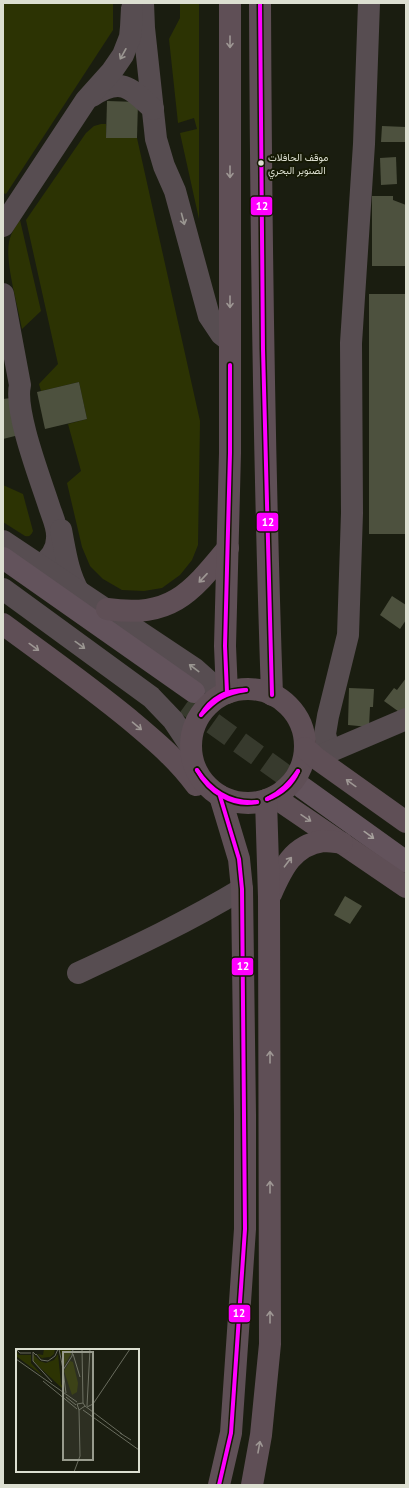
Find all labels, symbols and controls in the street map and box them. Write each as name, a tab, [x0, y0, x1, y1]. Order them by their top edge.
one-way arrow	[226, 35, 234, 48]
one-way arrow	[118, 48, 126, 60]
place label: موقف الحافلات الصنوبر البحري	[268, 151, 328, 179]
marker: موقف الحافلات الصنوبر البحري	[256, 158, 266, 168]
one-way arrow	[226, 165, 234, 178]
line badge: 12	[250, 196, 273, 216]
text: 12	[256, 199, 268, 213]
one-way arrow	[179, 212, 187, 225]
one-way arrow	[226, 295, 234, 308]
line badge: 12	[256, 512, 279, 532]
text: 12	[262, 515, 274, 529]
one-way arrow	[198, 573, 207, 583]
one-way arrow	[74, 641, 85, 649]
one-way arrow	[29, 643, 40, 651]
one-way arrow	[188, 664, 199, 672]
one-way arrow	[132, 722, 143, 731]
one-way arrow	[346, 779, 357, 787]
one-way arrow	[300, 815, 312, 823]
one-way arrow	[363, 831, 374, 840]
one-way arrow	[284, 857, 292, 868]
line badge: 12	[231, 957, 254, 976]
text: 12	[237, 959, 249, 973]
one-way arrow	[266, 1051, 274, 1064]
one-way arrow	[266, 1181, 274, 1194]
line badge: 12	[228, 1304, 251, 1323]
text: 12	[233, 1306, 245, 1320]
one-way arrow	[266, 1311, 274, 1324]
inset map	[16, 1349, 139, 1472]
one-way arrow	[255, 1440, 263, 1453]

